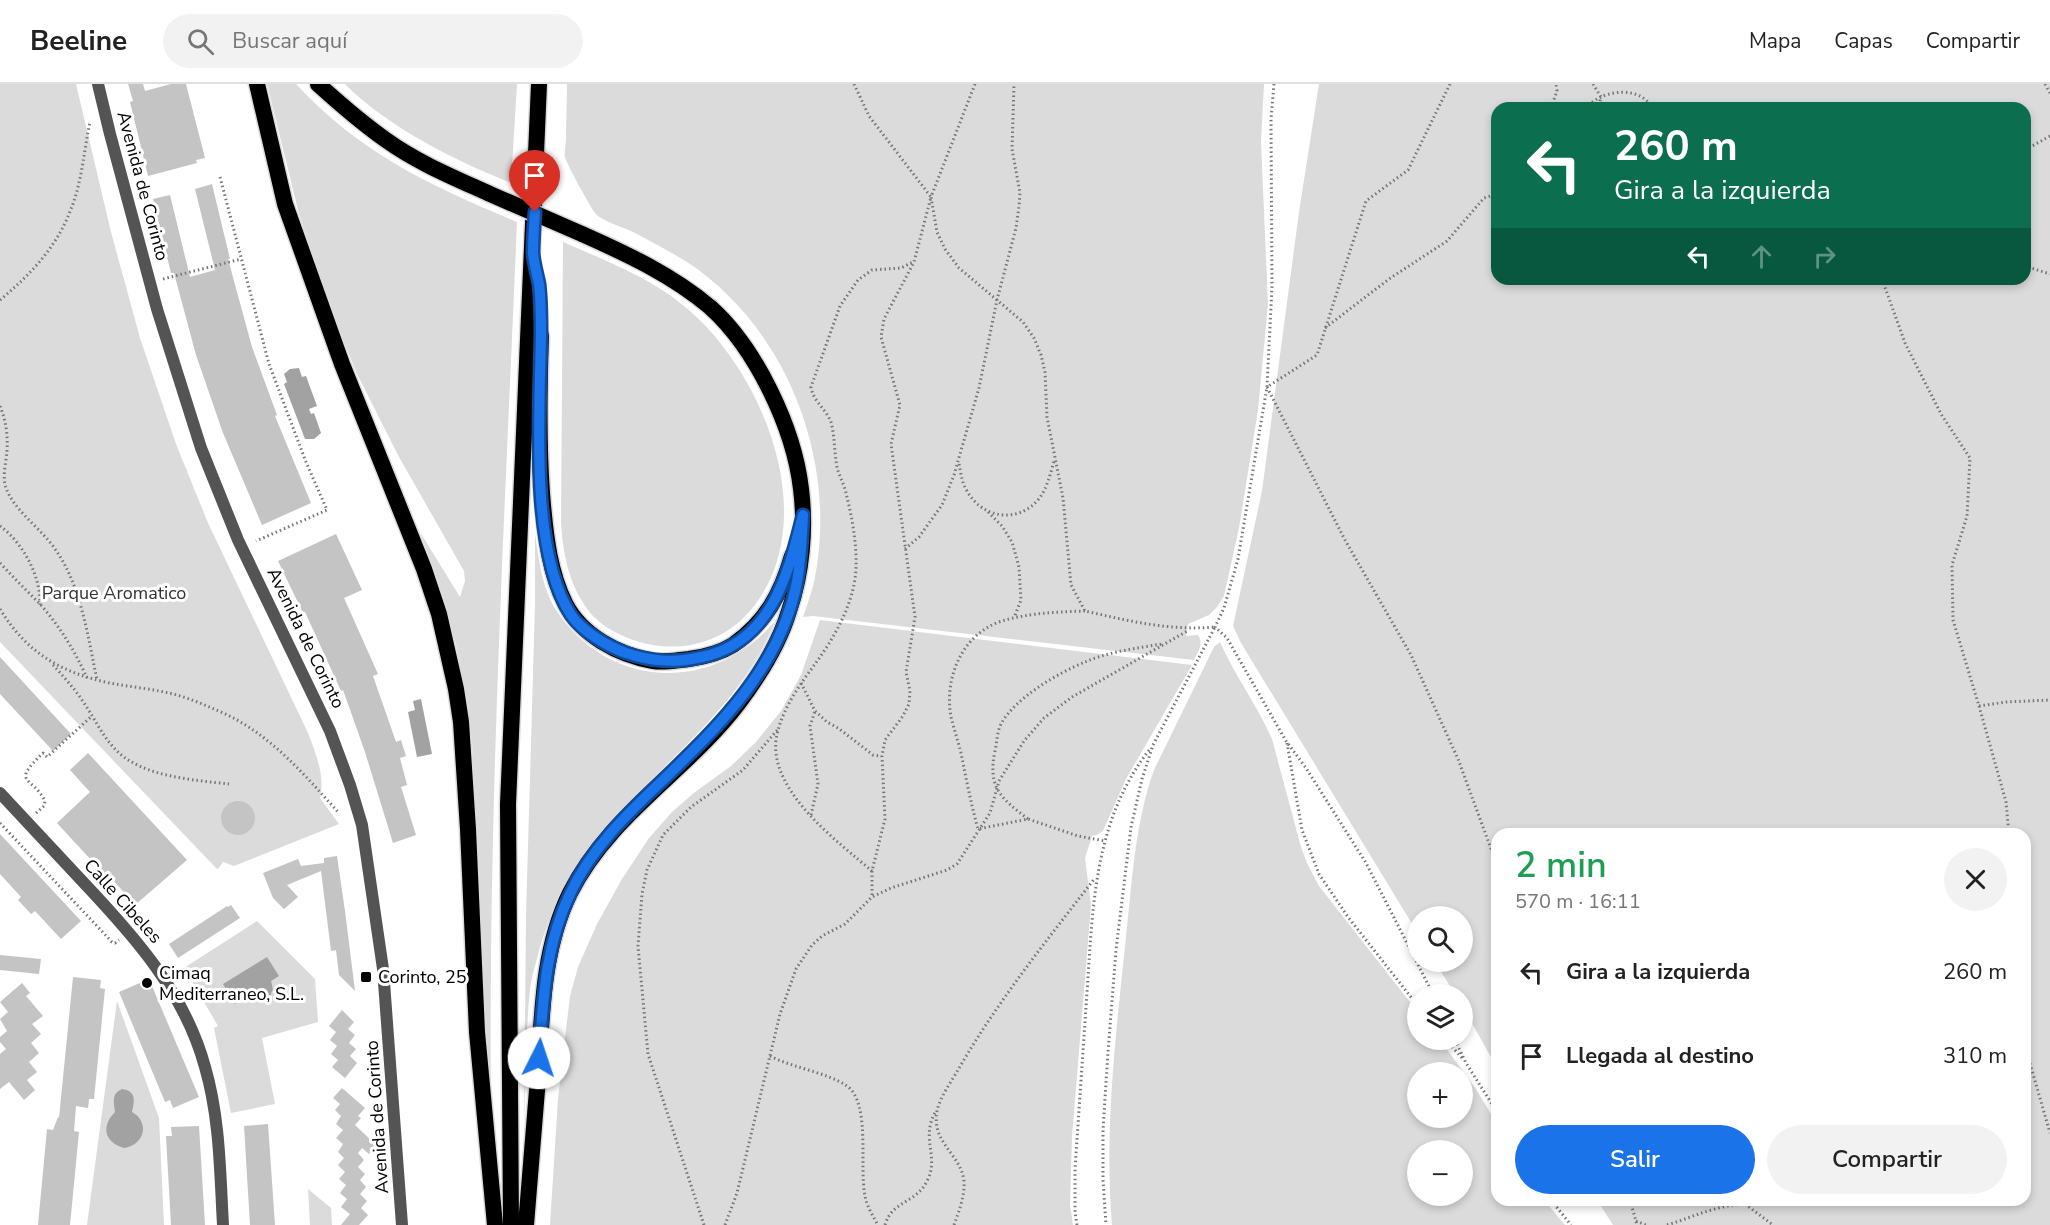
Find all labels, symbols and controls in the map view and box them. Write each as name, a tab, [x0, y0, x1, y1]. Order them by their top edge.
search box	[163, 14, 583, 68]
text: Beeline	[30, 22, 127, 60]
icon: search	[184, 25, 217, 58]
text: Buscar aquí	[232, 26, 347, 56]
text: Mapa	[1749, 27, 1801, 55]
text: Capas	[1834, 27, 1893, 55]
text: Compartir	[1926, 27, 2020, 55]
street label: Avenida de Corinto	[112, 109, 174, 263]
text: 260 m	[1614, 118, 1738, 175]
icon: left	[1515, 126, 1593, 204]
pin	[509, 150, 560, 212]
icon: arrive	[518, 159, 551, 192]
text: Gira a la izquierda	[1614, 172, 1831, 209]
icon: left	[1682, 240, 1715, 273]
icon: ahead	[1745, 240, 1778, 273]
icon: right	[1808, 240, 1841, 273]
street label: Avenida de Corinto	[262, 564, 350, 712]
park label: Parque Aromatico	[42, 581, 186, 605]
text: 2 min	[1515, 841, 1607, 890]
button: close	[1944, 848, 2007, 911]
street label: Calle Cibeles	[79, 854, 167, 948]
text: 570 m · 16:11	[1515, 888, 1641, 915]
map controls	[1407, 906, 1473, 1206]
button: search	[1407, 906, 1473, 972]
icon: left	[1515, 956, 1548, 989]
text: Gira a la izquierda	[1566, 957, 1750, 987]
text: 260 m	[1943, 957, 2007, 987]
place label: Cimaq Mediterraneo, S.L.	[159, 961, 304, 1006]
place label: Corinto, 25	[378, 965, 467, 989]
marker: Corinto, 25	[359, 970, 373, 984]
marker: Cimaq Mediterraneo, S.L.	[140, 976, 154, 990]
button: layers	[1407, 984, 1473, 1050]
position arrow	[507, 1026, 571, 1090]
street label: Avenida de Corinto	[360, 1040, 394, 1194]
icon: arrive	[1515, 1040, 1548, 1073]
text: Llegada al destino	[1566, 1041, 1754, 1071]
text: 310 m	[1943, 1041, 2007, 1071]
button: +	[1407, 1062, 1473, 1128]
button: Salir	[1515, 1125, 1755, 1194]
button: Compartir	[1767, 1125, 2007, 1194]
button: −	[1407, 1140, 1473, 1206]

